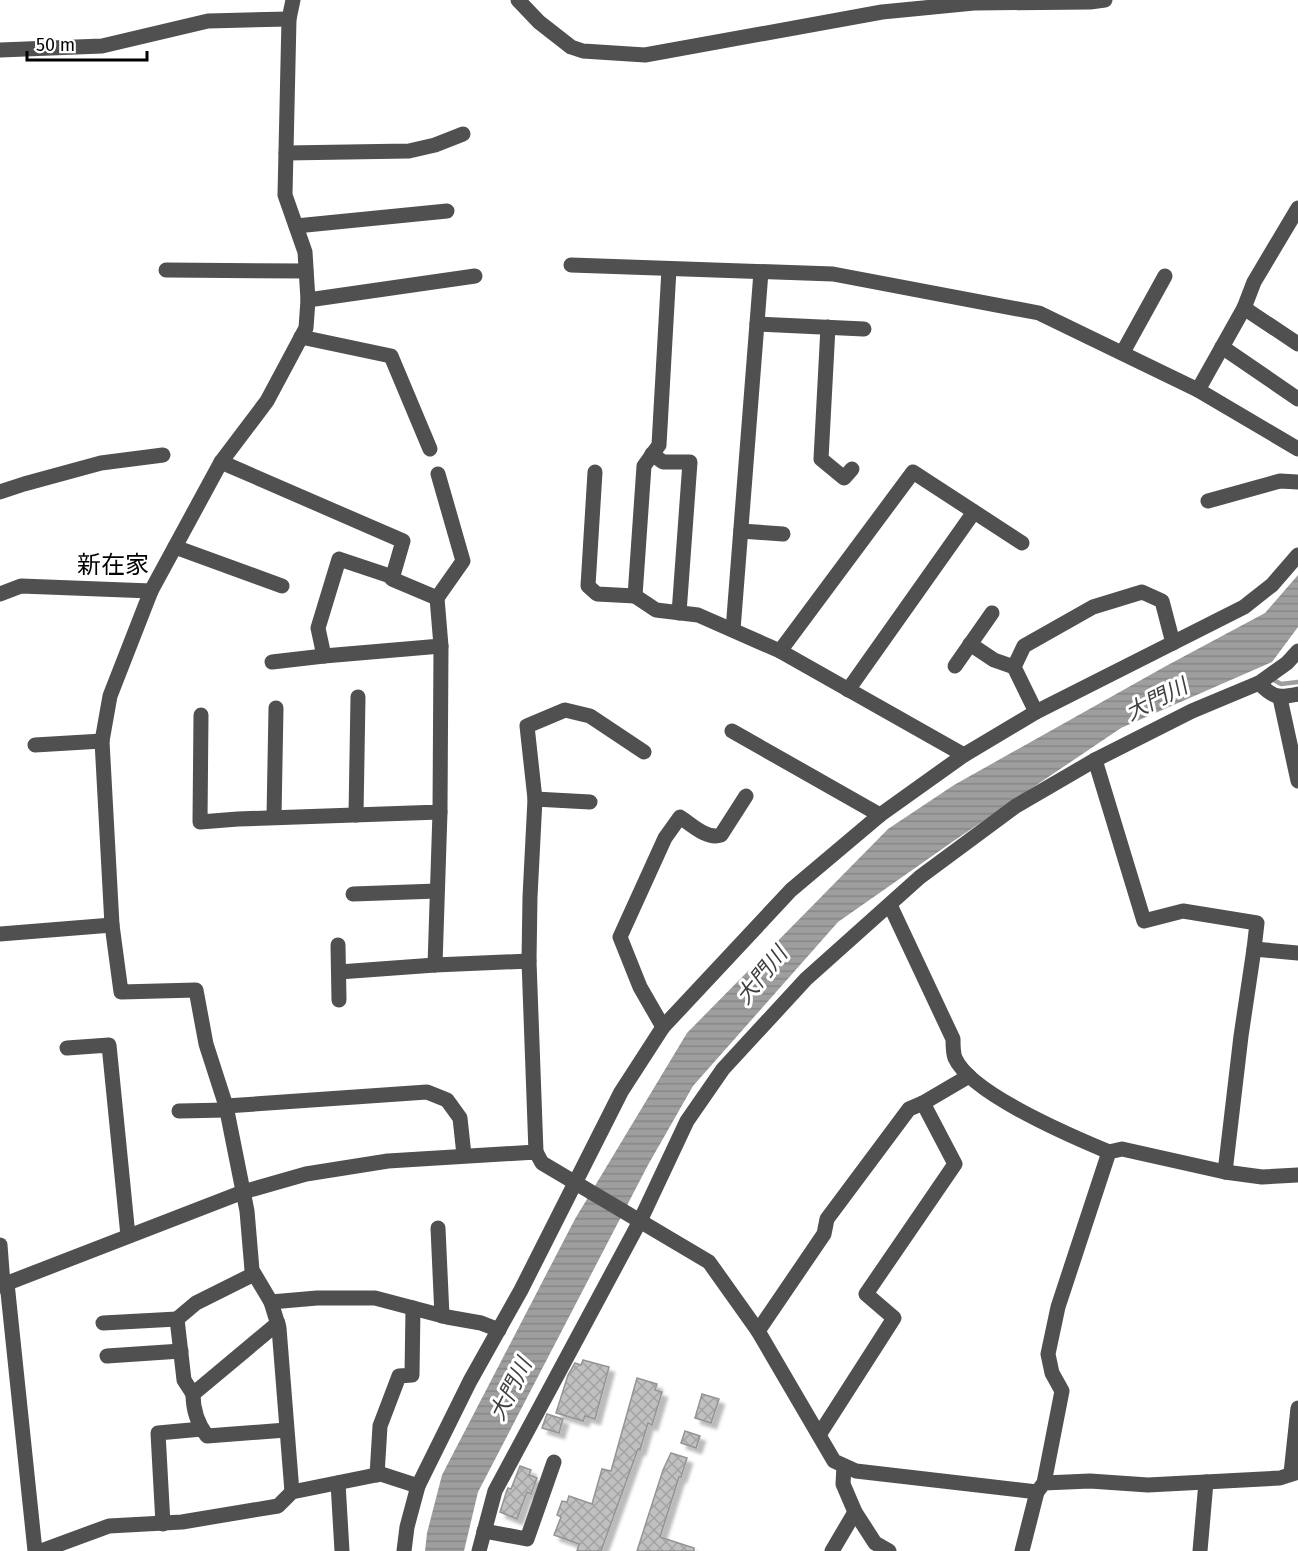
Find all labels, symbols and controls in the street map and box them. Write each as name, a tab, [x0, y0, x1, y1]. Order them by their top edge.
scale bar	[27, 24, 147, 62]
text: 50 m	[36, 34, 75, 56]
district label: 新在家	[77, 551, 149, 579]
water label: 大門川	[1121, 672, 1194, 726]
water label: 大門川	[730, 940, 794, 1009]
water label: 大門川	[483, 1352, 538, 1425]

